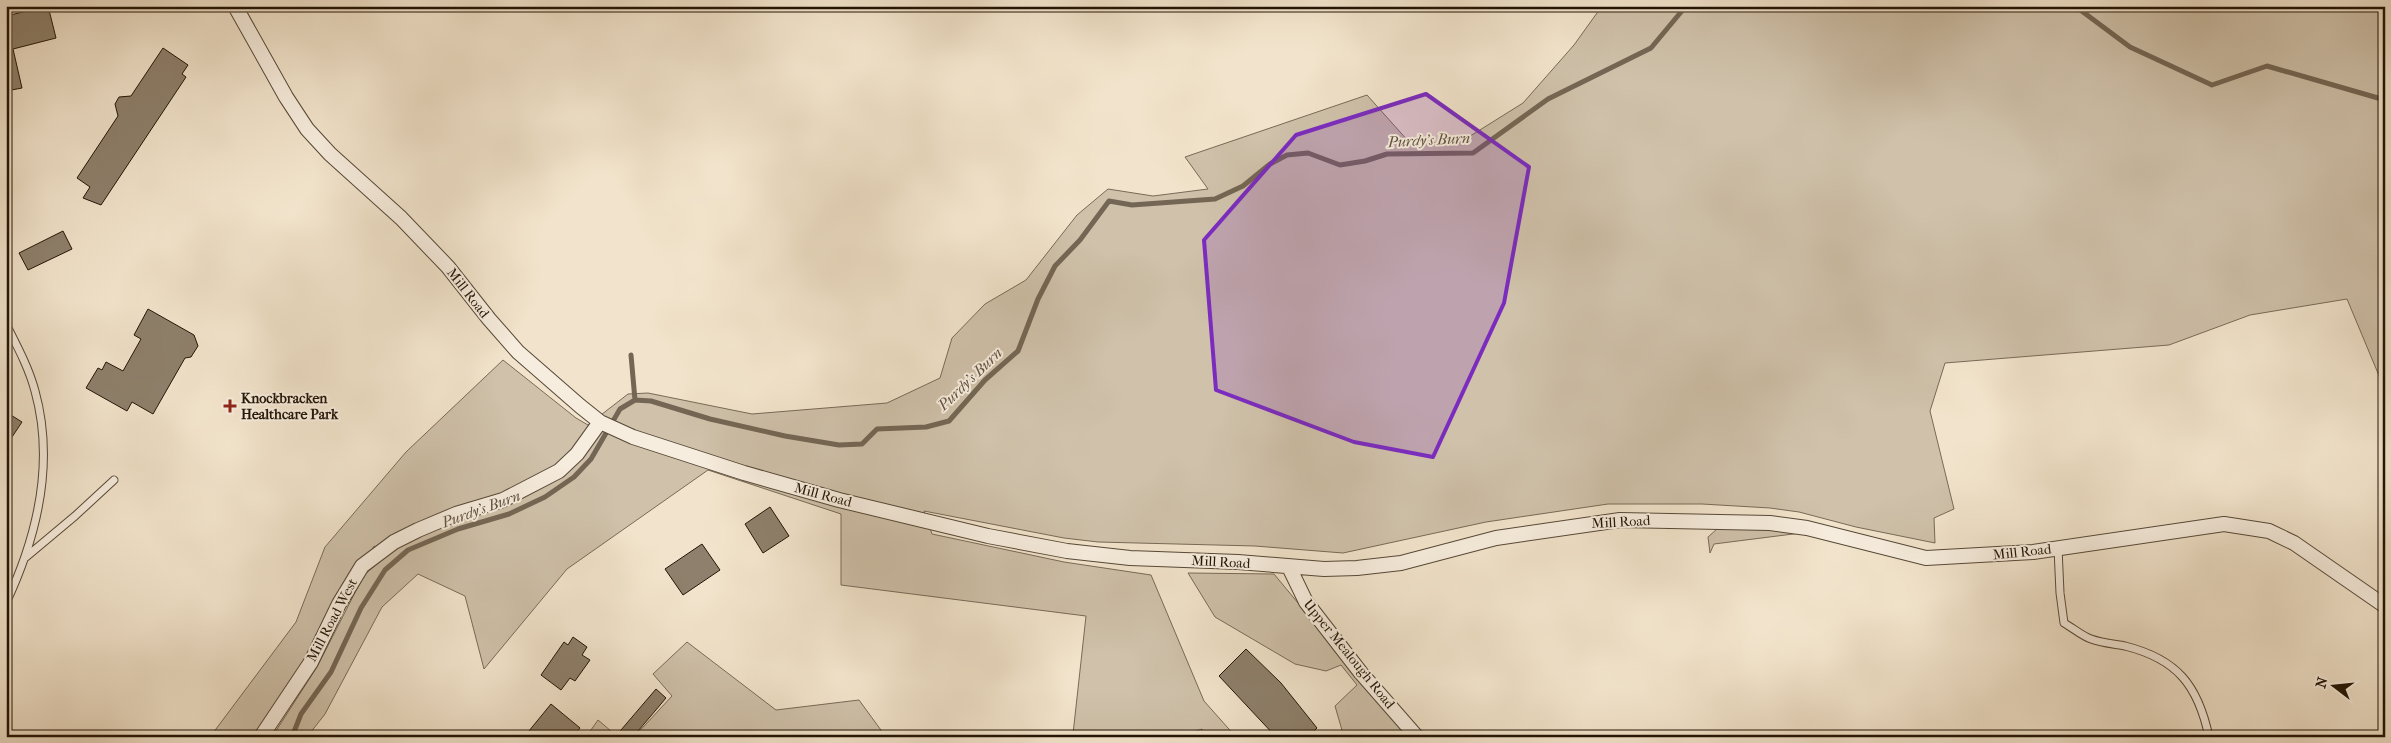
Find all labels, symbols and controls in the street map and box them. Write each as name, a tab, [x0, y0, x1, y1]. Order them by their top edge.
water label: Purdy's Burn	[1386, 129, 1471, 151]
street label: Mill Road	[443, 265, 493, 322]
water label: Purdy's Burn	[933, 344, 1006, 415]
place label: Knockbracken Healthcare Park	[241, 390, 339, 423]
marker: Knockbracken Healthcare Park	[223, 399, 237, 413]
street label: Mill Road	[792, 479, 854, 511]
water label: Purdy's Burn	[438, 486, 523, 532]
street label: Mill Road	[1591, 512, 1651, 532]
street label: Mill Road	[1992, 540, 2053, 564]
street label: Mill Road	[1191, 552, 1251, 572]
street label: Mill Road West	[303, 575, 361, 665]
street label: Upper Mealough Road	[1300, 596, 1399, 713]
north arrow	[2308, 660, 2358, 710]
text: N	[2312, 675, 2332, 690]

